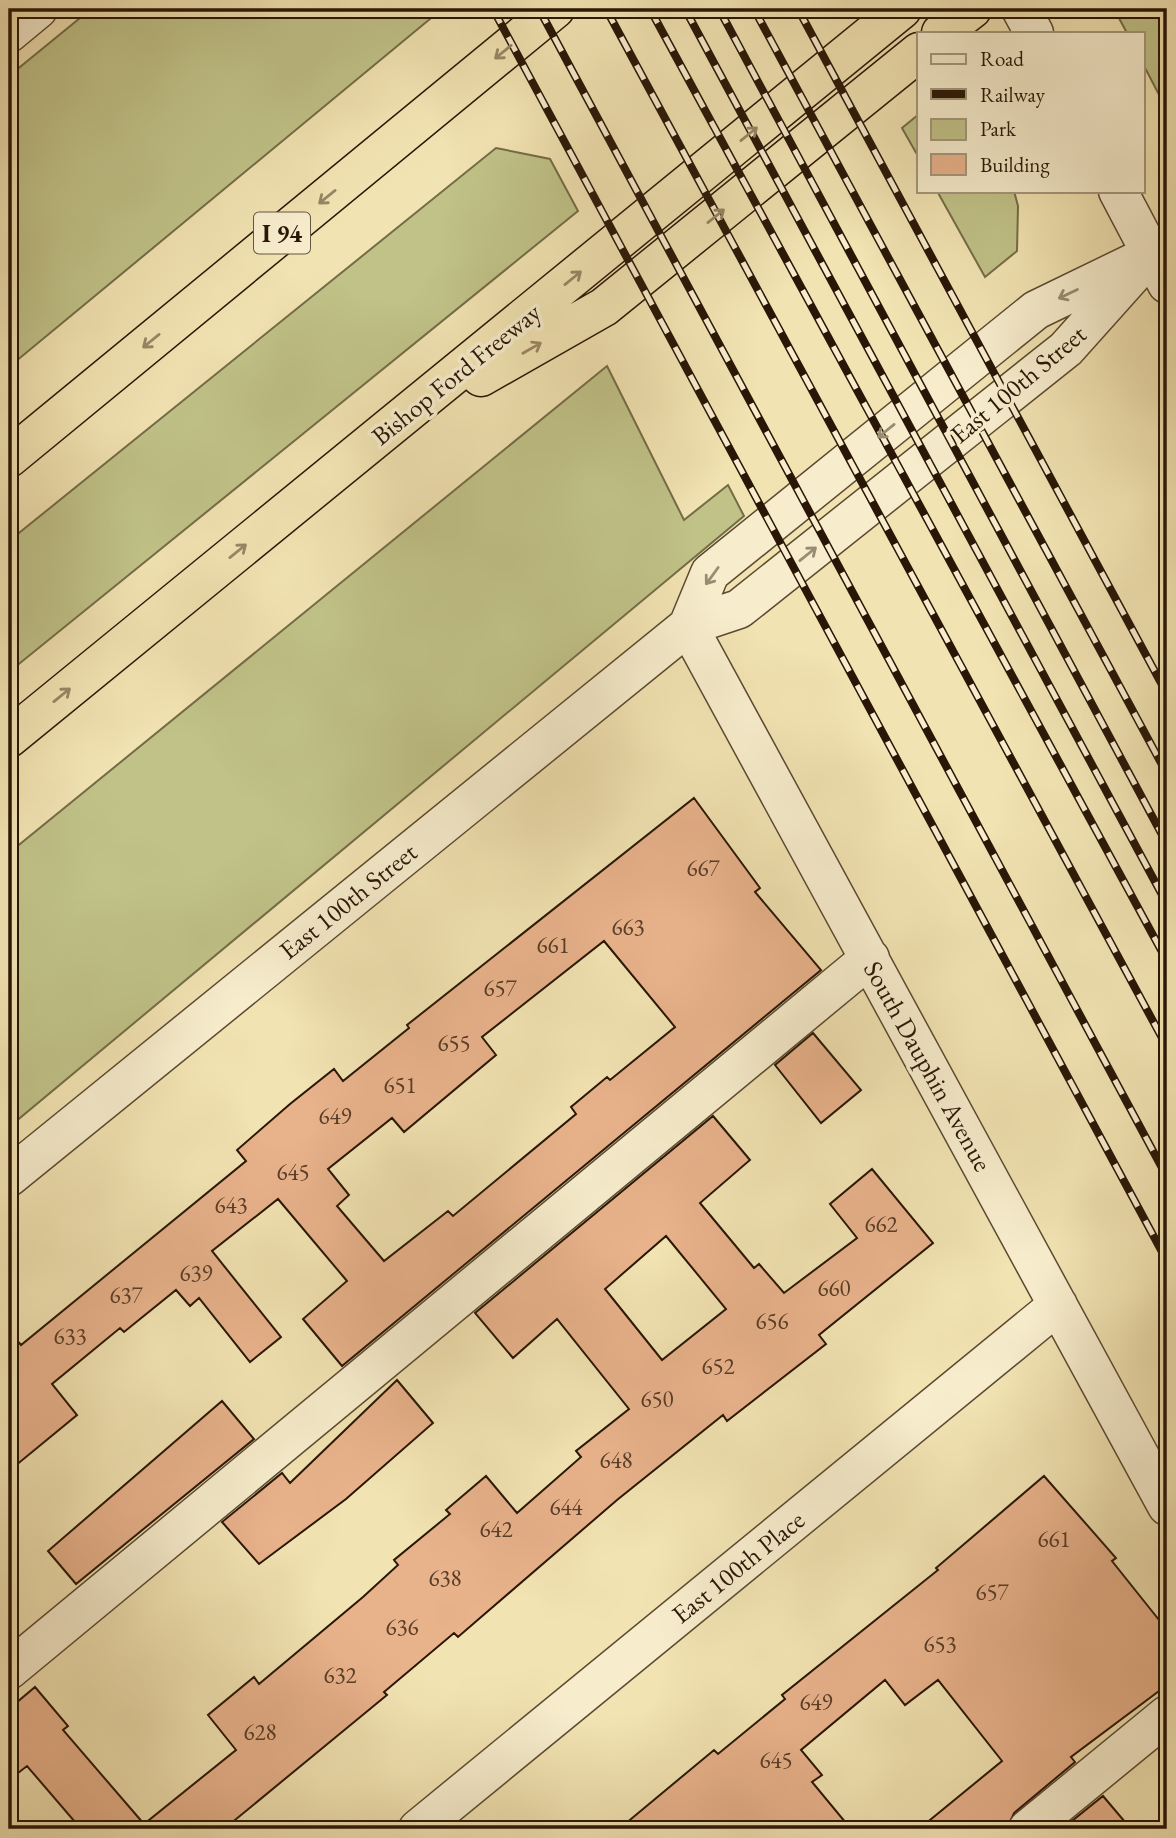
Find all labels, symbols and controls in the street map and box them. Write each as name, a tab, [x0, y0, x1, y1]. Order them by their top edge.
legend	[917, 32, 1144, 192]
one-way arrow	[494, 44, 512, 60]
text: Road	[980, 45, 1024, 72]
text: Railway	[980, 81, 1046, 108]
text: Park	[980, 115, 1017, 142]
one-way arrow	[740, 126, 758, 142]
text: Building	[980, 151, 1050, 178]
one-way arrow	[318, 189, 336, 204]
one-way arrow	[707, 208, 725, 224]
road number: I 94	[254, 212, 310, 254]
one-way arrow	[564, 270, 582, 286]
one-way arrow	[1058, 288, 1079, 302]
street label: Bishop Ford Freeway	[364, 295, 548, 453]
street label: East 100th Street	[943, 317, 1093, 451]
one-way arrow	[143, 333, 161, 349]
one-way arrow	[522, 341, 542, 355]
one-way arrow	[878, 423, 896, 438]
one-way arrow	[229, 544, 247, 559]
one-way arrow	[799, 547, 817, 562]
one-way arrow	[705, 566, 720, 585]
one-way arrow	[52, 687, 70, 702]
street label: East 100th Street	[272, 835, 424, 967]
house number: 667	[686, 853, 721, 883]
house number: 663	[611, 912, 645, 942]
house number: 661	[536, 930, 570, 960]
street label: South Dauphin Avenue	[856, 955, 1000, 1177]
house number: 657	[483, 973, 518, 1003]
house number: 655	[437, 1028, 471, 1058]
house number: 651	[383, 1070, 417, 1100]
house number: 649	[318, 1101, 352, 1131]
house number: 645	[276, 1157, 310, 1187]
house number: 643	[214, 1190, 248, 1220]
house number: 662	[864, 1209, 898, 1239]
house number: 639	[179, 1258, 213, 1288]
house number: 660	[817, 1273, 851, 1303]
house number: 637	[109, 1280, 144, 1310]
house number: 656	[755, 1306, 789, 1336]
house number: 633	[53, 1321, 87, 1351]
house number: 652	[701, 1351, 735, 1381]
house number: 650	[640, 1384, 674, 1414]
house number: 648	[599, 1445, 633, 1475]
house number: 644	[549, 1492, 584, 1522]
street label: East 100th Place	[665, 1503, 811, 1631]
house number: 642	[479, 1514, 513, 1544]
house number: 661	[1037, 1524, 1071, 1554]
house number: 638	[428, 1563, 462, 1593]
house number: 657	[975, 1577, 1010, 1607]
house number: 636	[385, 1612, 419, 1642]
house number: 653	[923, 1629, 957, 1659]
house number: 632	[323, 1660, 357, 1690]
house number: 649	[799, 1687, 833, 1717]
house number: 628	[243, 1717, 277, 1747]
house number: 645	[759, 1745, 793, 1775]

